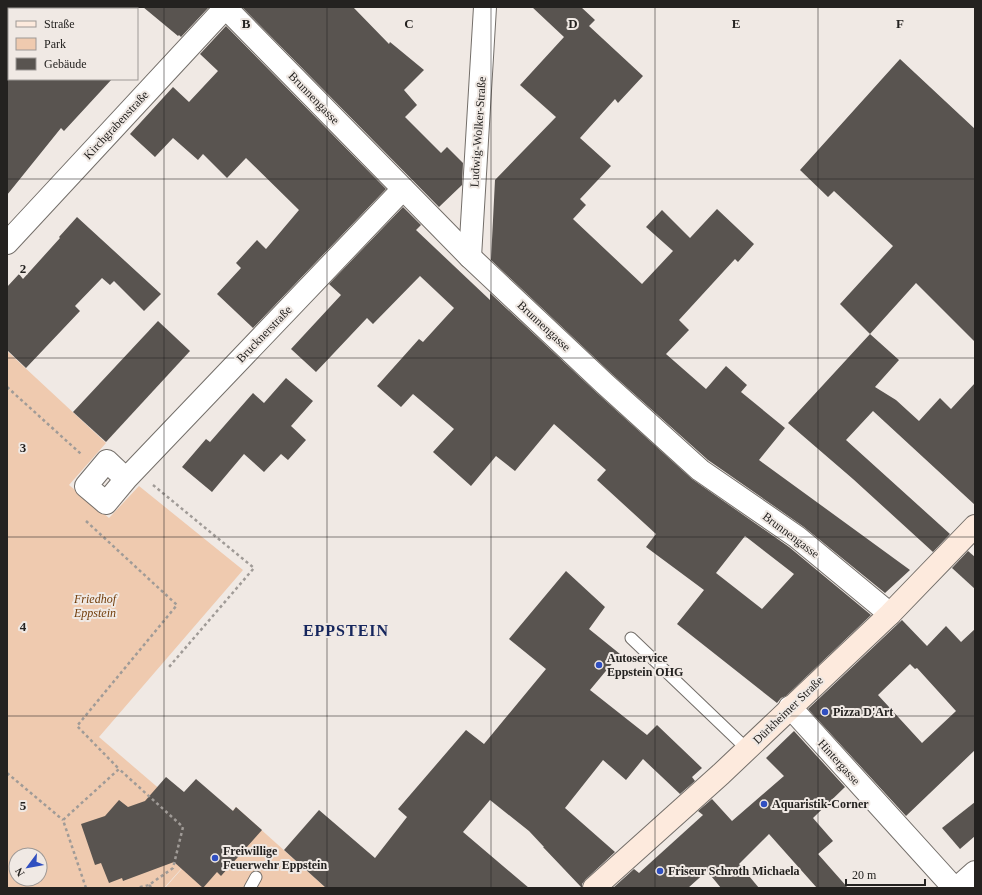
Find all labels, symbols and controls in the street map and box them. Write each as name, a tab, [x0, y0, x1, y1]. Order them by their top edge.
legend	[8, 8, 138, 80]
text: B	[242, 16, 251, 31]
text: C	[404, 16, 414, 31]
text: D	[568, 16, 578, 31]
text: E	[732, 16, 740, 31]
text: F	[896, 16, 904, 31]
text: Straße	[44, 17, 75, 31]
text: Park	[44, 37, 66, 51]
text: Gebäude	[44, 57, 87, 71]
street label: Brunnengasse	[286, 69, 342, 127]
street label: Ludwig-Wolker-Straße	[467, 76, 489, 188]
street label: Kirchgrabenstraße	[81, 88, 151, 162]
text: 2	[20, 261, 26, 276]
street label: Brunnengasse	[515, 298, 573, 354]
street label: Brucknerstraße	[234, 303, 294, 365]
text: 3	[20, 440, 27, 455]
street label: Brunnengasse	[760, 509, 822, 561]
park label: Friedhof Eppstein	[73, 592, 118, 620]
text: 4	[20, 619, 27, 634]
district label: EPPSTEIN	[303, 622, 389, 639]
place label: Autoservice Eppstein OHG	[607, 651, 683, 679]
marker: Autoservice Eppstein OHG	[594, 660, 604, 670]
street label: Dürkheimer Straße	[750, 673, 826, 747]
place label: Pizza D'Art	[833, 705, 893, 719]
marker: Pizza D'Art	[820, 707, 830, 717]
street label: Hintergasse	[815, 736, 863, 788]
place label: Aquaristik-Corner	[772, 797, 869, 811]
text: 5	[20, 798, 27, 813]
marker: Aquaristik-Corner	[759, 799, 769, 809]
place label: Freiwillige Feuerwehr Eppstein	[223, 844, 327, 872]
north arrow	[8, 847, 48, 887]
marker: Freiwillige Feuerwehr Eppstein	[210, 853, 220, 863]
scale bar	[846, 861, 925, 887]
place label: Friseur Schroth Michaela	[668, 864, 800, 878]
text: N	[12, 866, 27, 879]
marker: Friseur Schroth Michaela	[655, 866, 665, 876]
text: 20 m	[852, 868, 877, 882]

